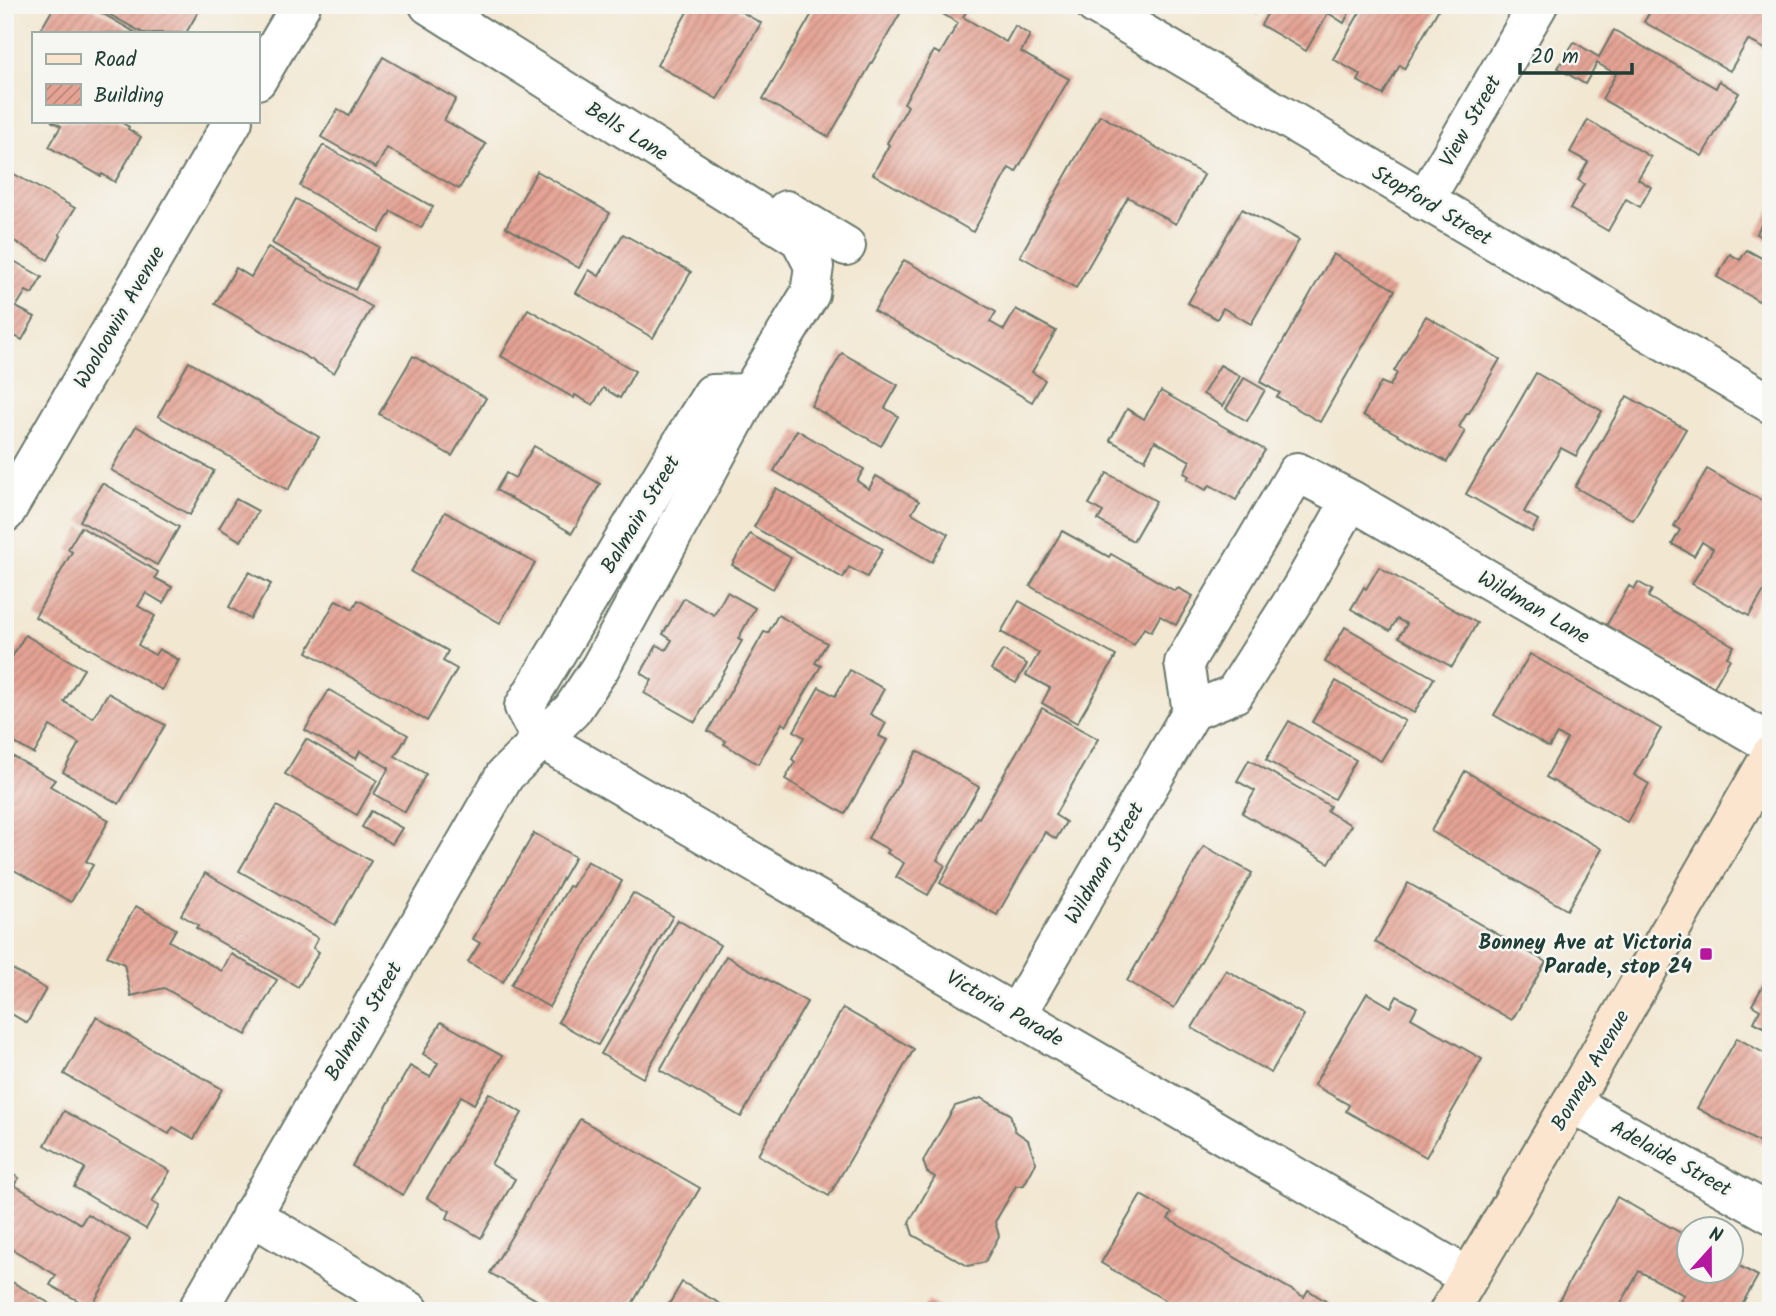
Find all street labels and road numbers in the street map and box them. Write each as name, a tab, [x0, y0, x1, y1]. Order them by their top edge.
street label: View Street	[1432, 69, 1511, 174]
street label: Bells Lane	[578, 94, 675, 171]
street label: Stopford Street	[1365, 157, 1498, 256]
street label: Wooloowin Avenue	[66, 240, 175, 395]
street label: Balmain Street	[593, 449, 690, 580]
street label: Wildman Lane	[1471, 563, 1596, 654]
street label: Wildman Street	[1057, 796, 1154, 931]
street label: Balmain Street	[317, 955, 412, 1088]
street label: Victoria Parade	[939, 962, 1070, 1057]
street label: Bonney Avenue	[1543, 1004, 1640, 1137]
street label: Adelaide Street	[1604, 1112, 1738, 1207]

